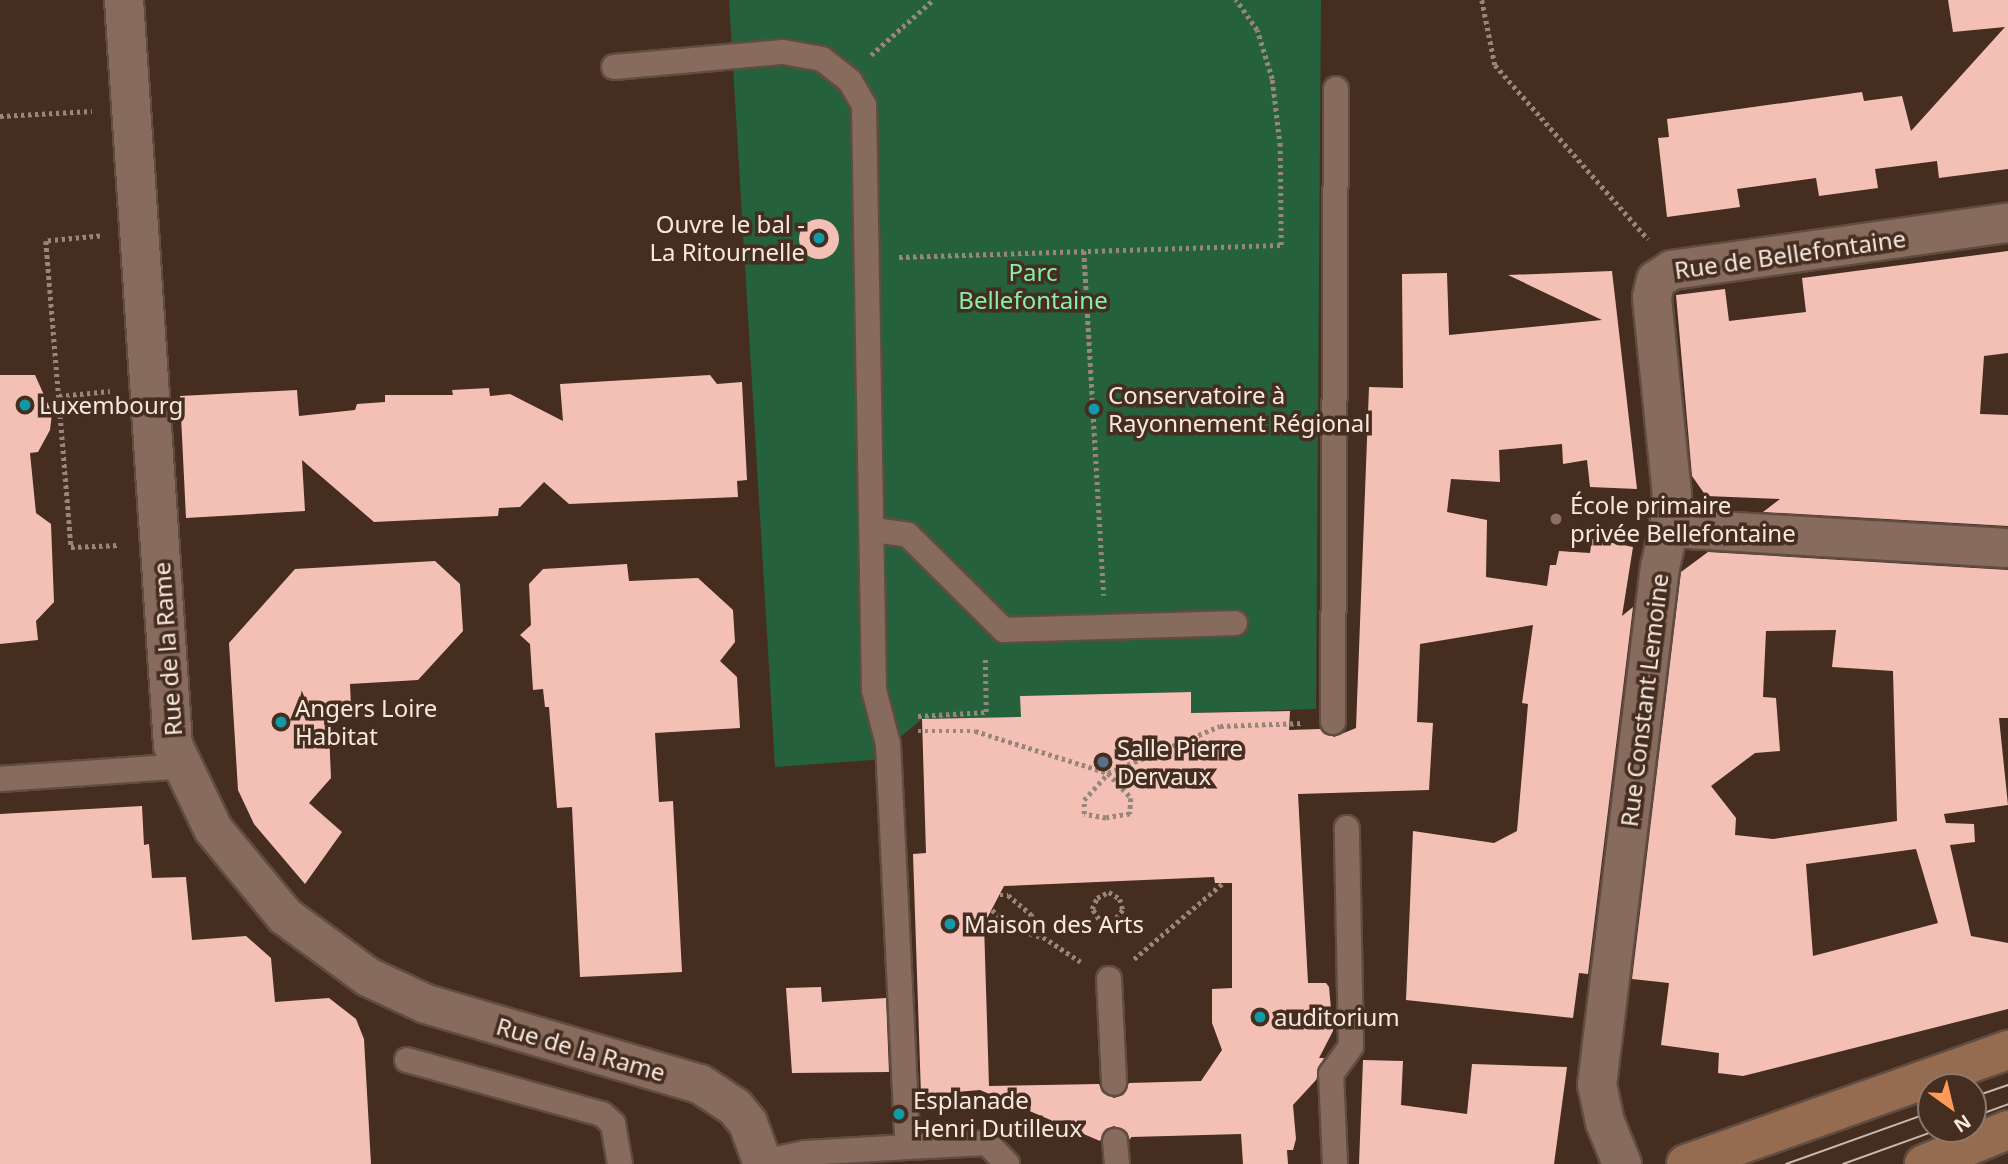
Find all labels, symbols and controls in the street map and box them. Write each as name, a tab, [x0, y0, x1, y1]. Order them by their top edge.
place label: Ouvre le bal - La Ritournelle	[649, 210, 805, 266]
street label: Rue de Bellefontaine	[1672, 223, 1908, 285]
marker: Ouvre le bal - La Ritournelle	[811, 230, 827, 246]
park label: Parc Bellefontaine	[958, 258, 1108, 314]
place label: Conservatoire à Rayonnement Régional	[1108, 381, 1370, 437]
place label: Luxembourg	[39, 391, 183, 419]
marker: Luxembourg	[17, 397, 33, 413]
marker: Conservatoire à Rayonnement Régional	[1086, 401, 1102, 417]
place label: École primaire privée Bellefontaine	[1570, 491, 1796, 547]
marker: École primaire privée Bellefontaine	[1548, 511, 1564, 527]
street label: Rue de la Rame	[147, 561, 187, 737]
street label: Rue Constant Lemoine	[1614, 572, 1674, 828]
place label: Angers Loire Habitat	[295, 694, 437, 750]
marker: Angers Loire Habitat	[273, 714, 289, 730]
place label: Salle Pierre Dervaux	[1117, 734, 1243, 790]
marker: Salle Pierre Dervaux	[1095, 754, 1111, 770]
place label: Maison des Arts	[964, 910, 1144, 938]
marker: Maison des Arts	[942, 916, 958, 932]
place label: auditorium	[1274, 1003, 1400, 1031]
marker: auditorium	[1252, 1009, 1268, 1025]
street label: Rue de la Rame	[493, 1011, 669, 1087]
north arrow	[1917, 1073, 1987, 1143]
place label: Esplanade Henri Dutilleux	[913, 1086, 1082, 1142]
marker: Esplanade Henri Dutilleux	[891, 1106, 907, 1122]
text: N	[1949, 1109, 1976, 1139]

